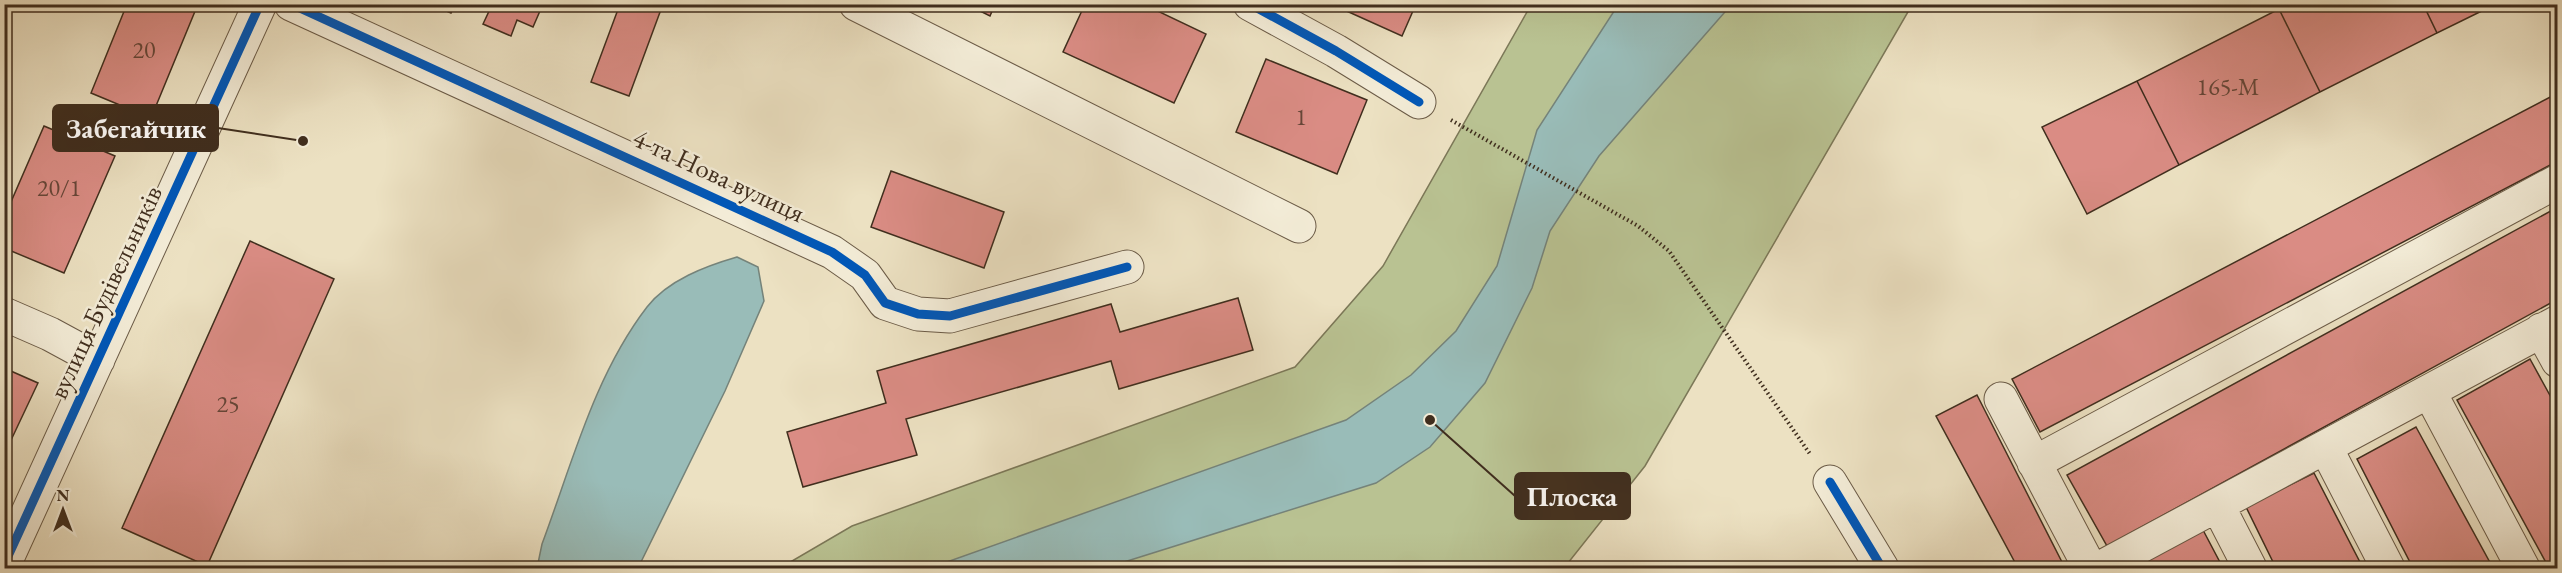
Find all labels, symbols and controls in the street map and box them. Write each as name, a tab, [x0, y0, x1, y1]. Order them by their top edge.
house number: 20	[132, 34, 156, 65]
house number: 165-М	[2197, 71, 2259, 102]
house number: 1	[1295, 101, 1307, 132]
callout: Забегайчик	[53, 105, 218, 151]
text: Забегайчик	[66, 110, 207, 146]
street label: 4-та Нова вулиця	[627, 120, 811, 230]
house number: 20/1	[37, 172, 81, 203]
street label: вулиця Будівельників	[40, 180, 170, 404]
house number: 25	[216, 388, 240, 419]
callout: Плоска	[1515, 473, 1630, 519]
text: Плоска	[1527, 478, 1618, 514]
north arrow	[33, 480, 93, 540]
text: N	[57, 485, 70, 506]

